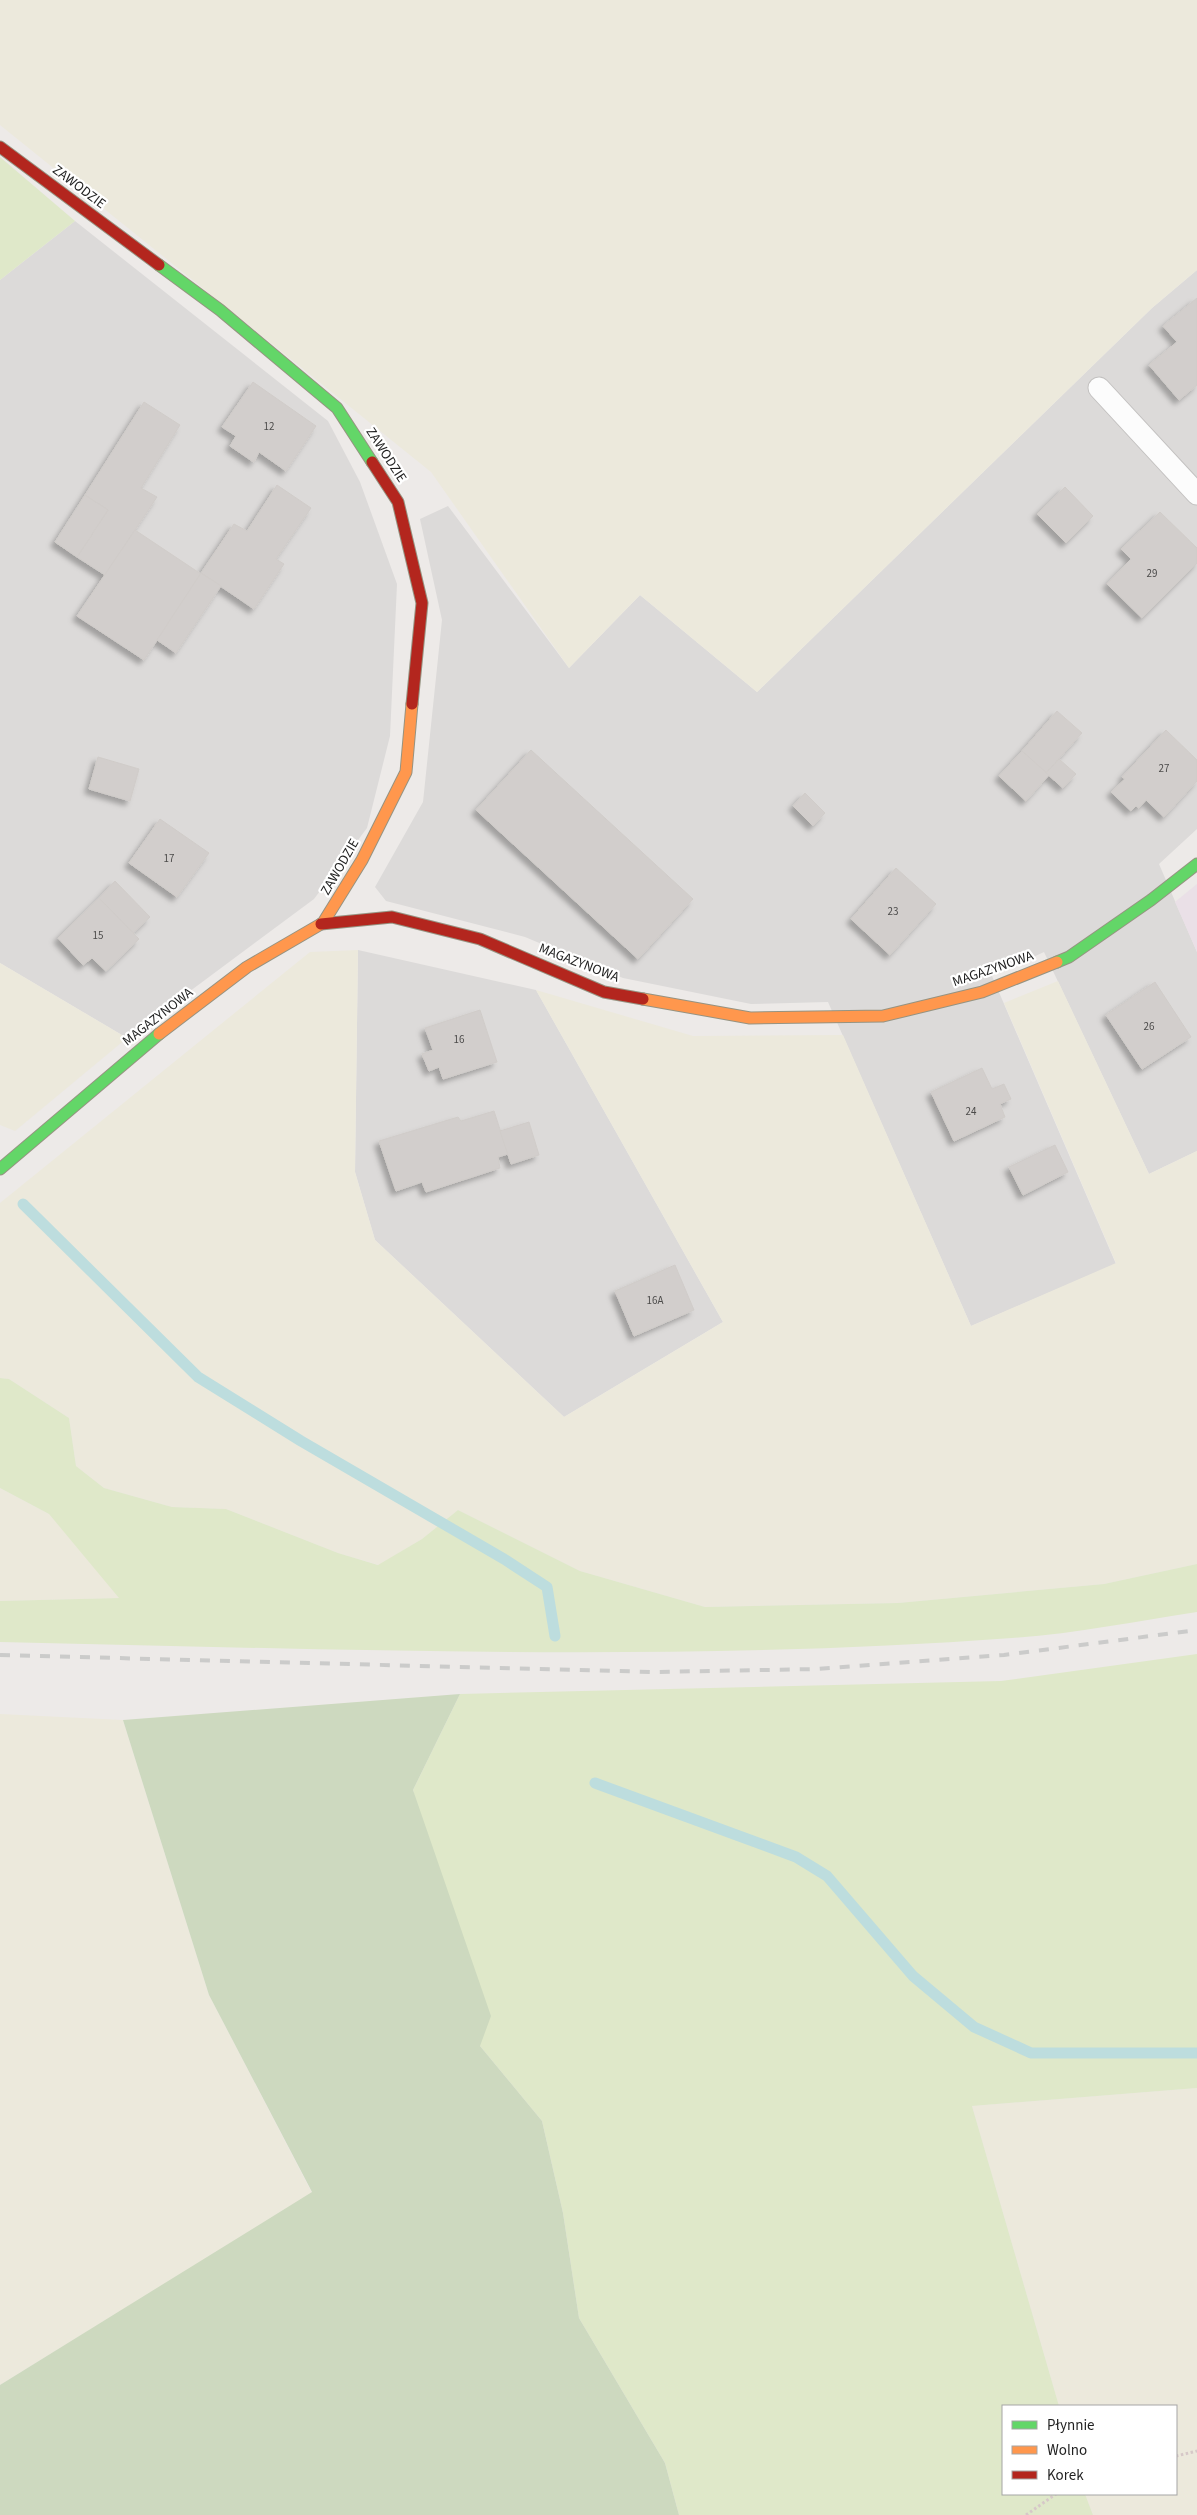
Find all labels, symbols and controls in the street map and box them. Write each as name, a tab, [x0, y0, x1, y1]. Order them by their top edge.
street label: ZAWODZIE	[48, 160, 110, 214]
house number: 12	[264, 419, 274, 434]
street label: ZAWODZIE	[361, 423, 411, 487]
house number: 29	[1147, 566, 1157, 581]
house number: 27	[1159, 761, 1169, 776]
street label: ZAWODZIE	[316, 835, 364, 899]
house number: 17	[164, 851, 174, 866]
house number: 23	[888, 904, 898, 919]
house number: 15	[93, 928, 103, 943]
street label: MAGAZYNOWA	[536, 939, 622, 988]
street label: MAGAZYNOWA	[950, 946, 1037, 992]
street label: MAGAZYNOWA	[119, 983, 198, 1051]
house number: 26	[1144, 1019, 1155, 1034]
house number: 16	[454, 1032, 465, 1047]
house number: 24	[966, 1104, 977, 1119]
house number: 16A	[647, 1293, 663, 1308]
legend	[1002, 2405, 1177, 2495]
text: Płynnie	[1047, 2415, 1095, 2436]
text: Wolno	[1047, 2440, 1087, 2461]
text: Korek	[1047, 2465, 1084, 2486]

